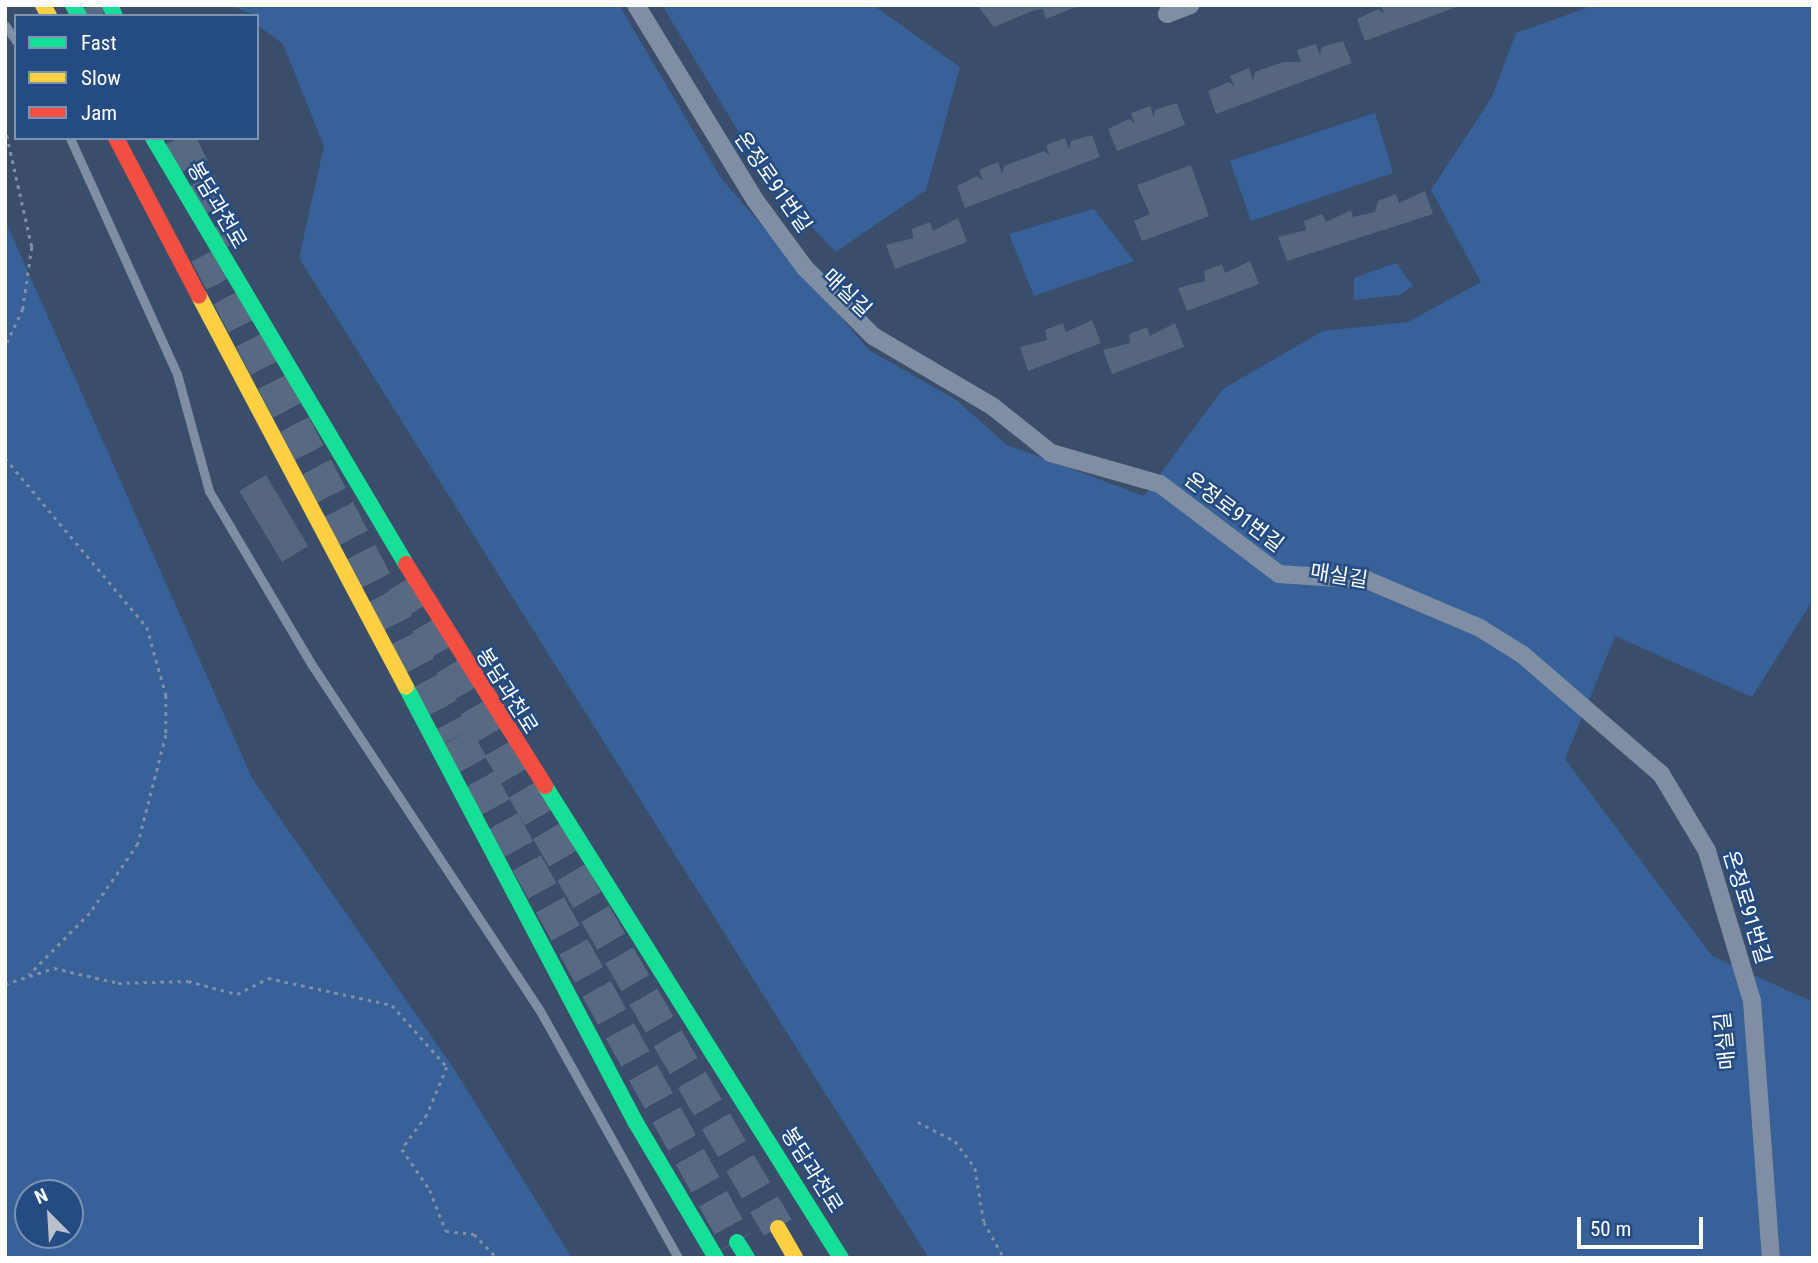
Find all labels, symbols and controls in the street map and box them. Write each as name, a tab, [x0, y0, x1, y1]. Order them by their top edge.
legend	[14, 14, 259, 140]
text: Fast	[81, 31, 117, 55]
text: Slow	[81, 66, 121, 90]
text: Jam	[81, 101, 117, 125]
street label: 온정로91번길	[729, 127, 817, 237]
street label: 봉담과천로	[182, 157, 252, 253]
street label: 매실길	[817, 264, 877, 322]
street label: 온정로91번길	[1180, 467, 1288, 557]
street label: 매실길	[1308, 559, 1370, 593]
street label: 봉담과천로	[471, 643, 543, 739]
street label: 온정로91번길	[1718, 847, 1776, 967]
street label: 매실길	[1709, 1011, 1741, 1071]
street label: 봉담과천로	[776, 1122, 848, 1218]
north arrow	[14, 1179, 84, 1249]
text: N	[31, 1183, 51, 1209]
scale bar	[1580, 1204, 1706, 1248]
text: 50 m	[1590, 1217, 1631, 1241]

